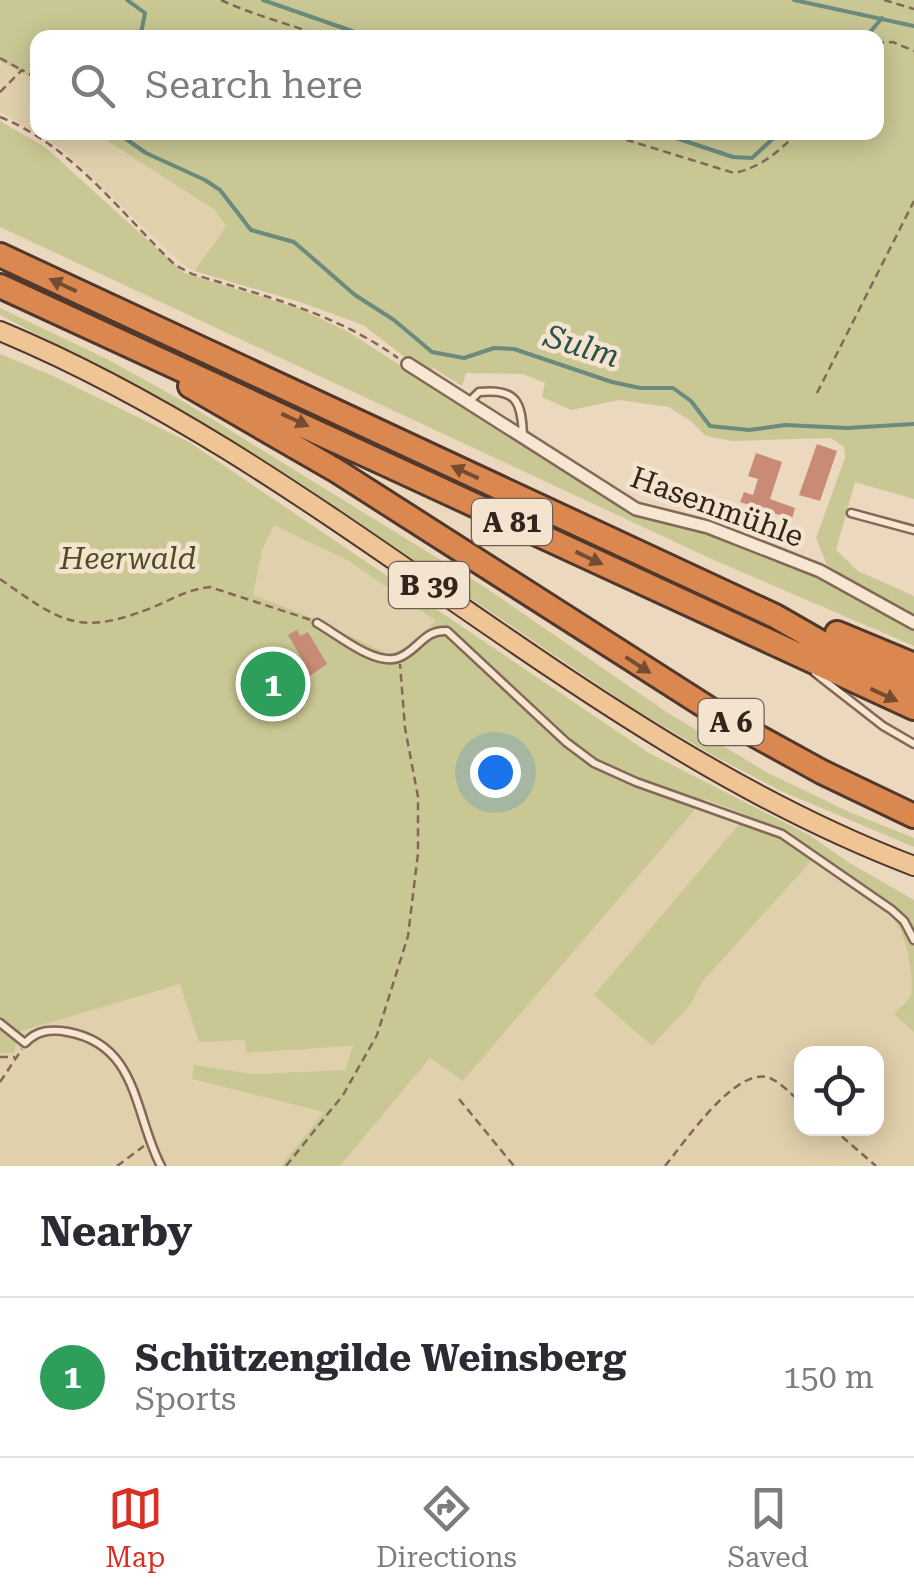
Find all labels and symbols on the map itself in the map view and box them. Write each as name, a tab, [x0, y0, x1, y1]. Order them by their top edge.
one-way arrow	[48, 276, 77, 293]
water label: Sulm	[539, 316, 624, 375]
one-way arrow	[281, 412, 310, 429]
street label: Hasenmühle	[626, 459, 808, 554]
one-way arrow	[450, 463, 479, 480]
road number: A 81	[472, 499, 552, 545]
park label: Heerwald	[59, 541, 196, 576]
one-way arrow	[575, 549, 604, 566]
road number: B 39	[389, 562, 469, 608]
pin: 1	[240, 646, 306, 722]
one-way arrow	[625, 655, 652, 674]
one-way arrow	[870, 686, 899, 703]
road number: A 6	[698, 699, 764, 745]
your location	[470, 747, 521, 798]

